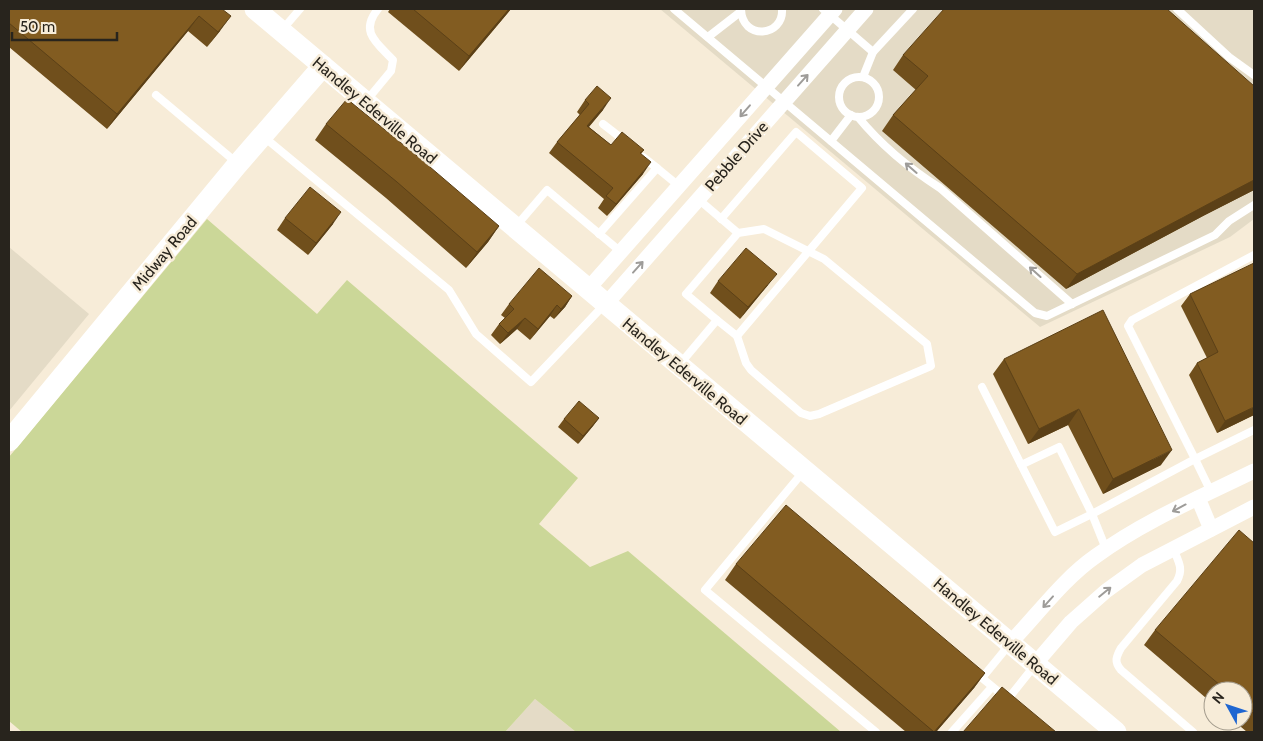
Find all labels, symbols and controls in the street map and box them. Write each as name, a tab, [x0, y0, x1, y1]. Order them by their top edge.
scale bar	[12, 10, 118, 42]
text: 50 m	[20, 18, 55, 36]
street label: Handley Ederville Road	[309, 53, 441, 168]
one-way arrow	[797, 73, 809, 86]
one-way arrow	[740, 104, 751, 117]
street label: Pebble Drive	[701, 118, 772, 195]
one-way arrow	[905, 163, 918, 174]
street label: Midway Road	[128, 213, 201, 294]
one-way arrow	[632, 261, 644, 274]
one-way arrow	[1029, 266, 1042, 278]
street label: Handley Ederville Road	[619, 314, 751, 429]
one-way arrow	[1172, 504, 1187, 513]
street label: Handley Ederville Road	[930, 574, 1062, 689]
one-way arrow	[1099, 586, 1112, 597]
one-way arrow	[1042, 596, 1054, 609]
north arrow	[1203, 681, 1253, 731]
text: N	[1208, 688, 1228, 707]

